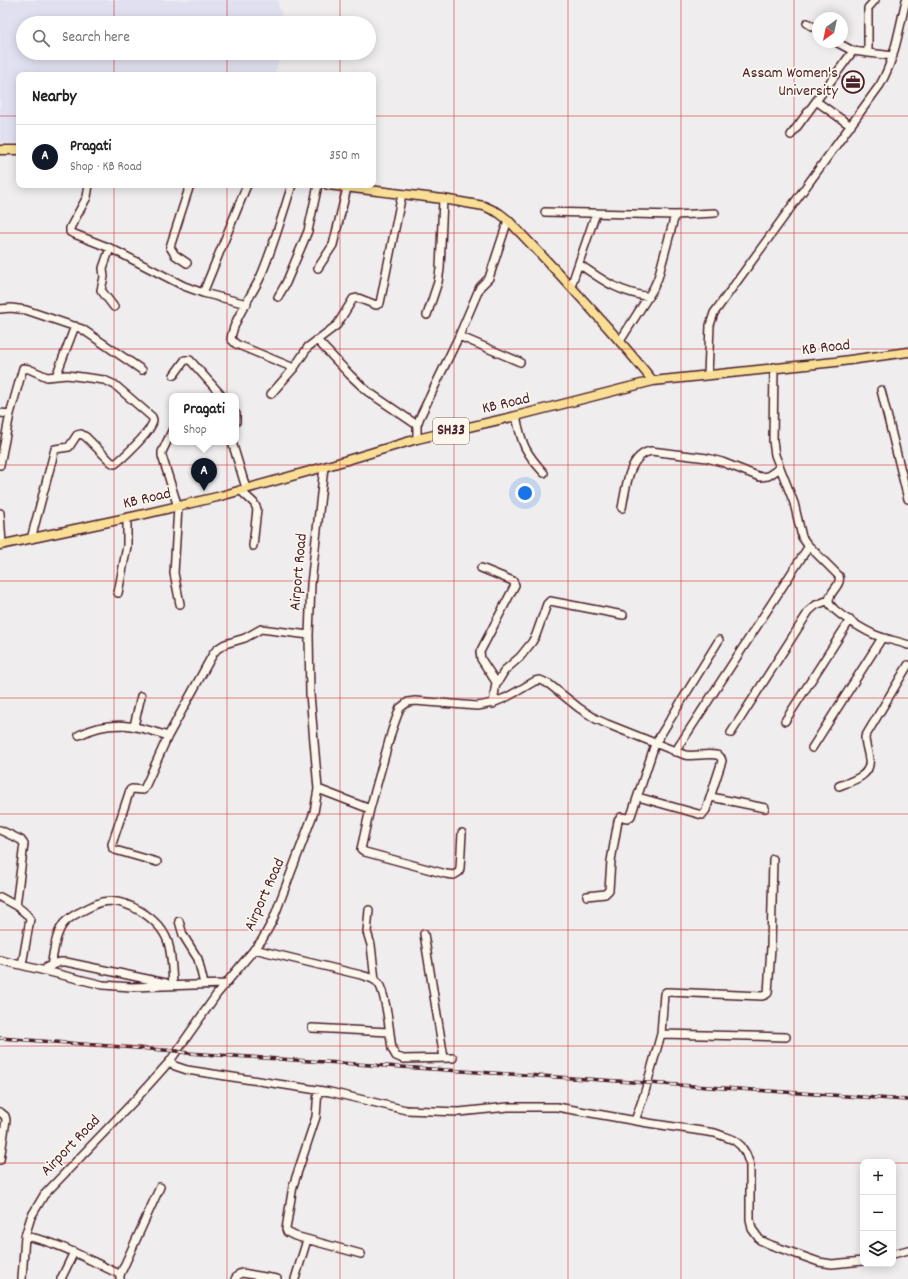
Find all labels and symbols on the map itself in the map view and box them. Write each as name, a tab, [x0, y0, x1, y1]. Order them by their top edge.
north arrow	[812, 12, 848, 48]
place label: Assam Women's University	[742, 62, 839, 103]
office icon: Assam Women's University	[840, 69, 866, 95]
street label: KB Road	[801, 334, 851, 362]
street label: KB Road	[480, 387, 532, 421]
road number: SH33	[433, 418, 469, 444]
pin: A	[191, 458, 217, 491]
street label: KB Road	[121, 482, 173, 516]
your location	[515, 483, 535, 503]
street label: Airport Road	[284, 532, 314, 612]
street label: Airport Road	[239, 855, 291, 935]
street label: Airport Road	[36, 1110, 106, 1182]

